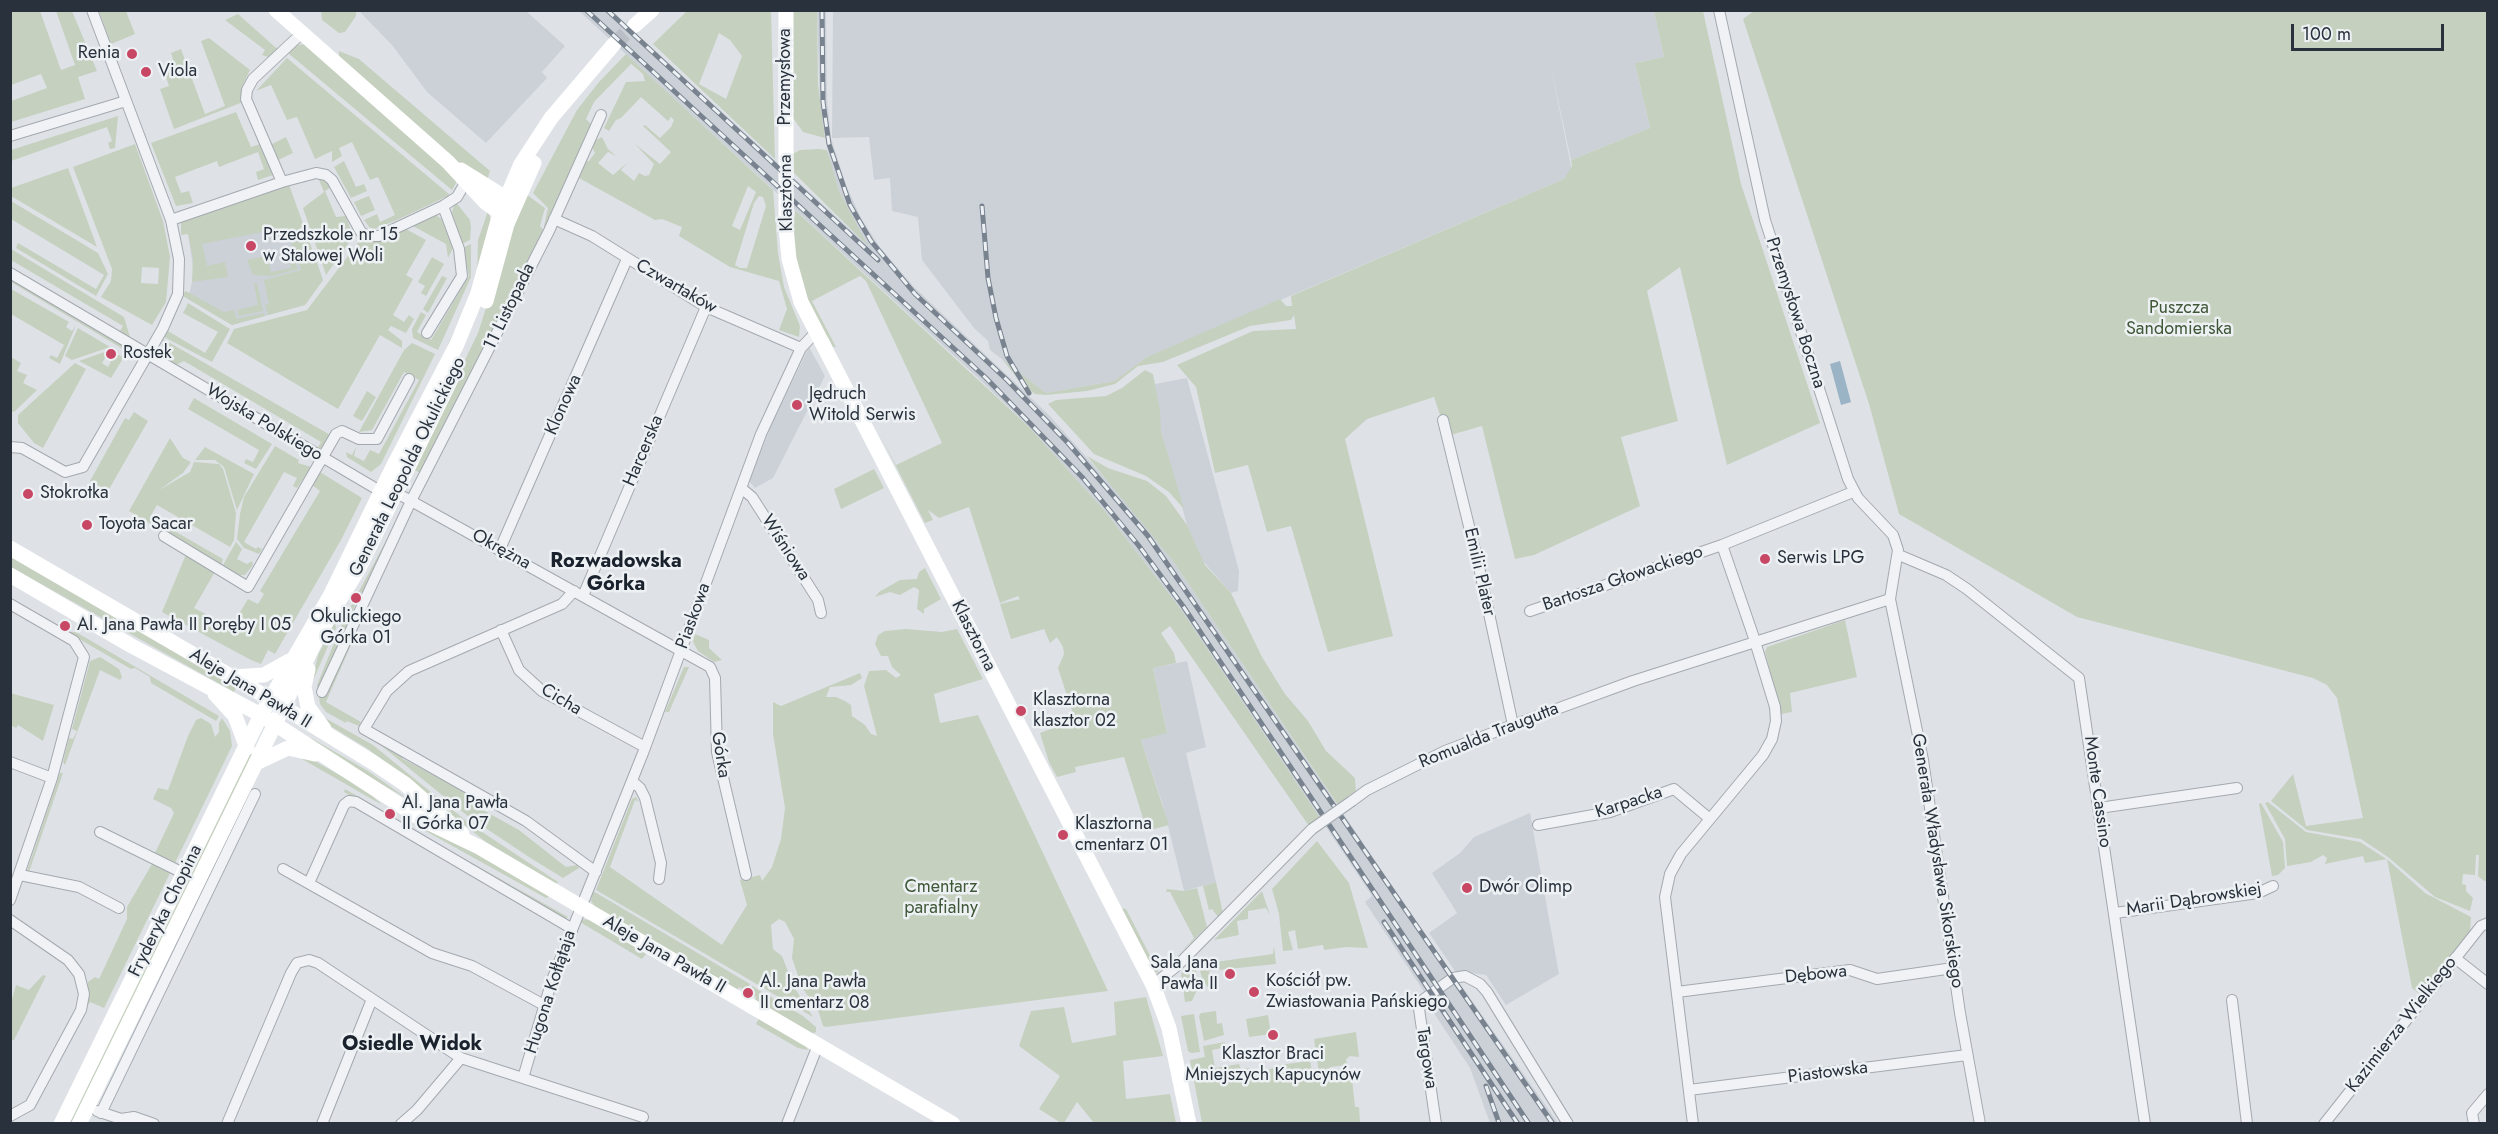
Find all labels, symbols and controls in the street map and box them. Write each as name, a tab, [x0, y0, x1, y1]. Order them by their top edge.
scale bar	[2294, 12, 2447, 50]
text: 100 m	[2302, 21, 2351, 47]
street label: Przemysłowa	[775, 28, 797, 126]
place label: Renia	[78, 43, 120, 65]
marker: Renia	[125, 47, 139, 61]
place label: Viola	[158, 61, 197, 83]
marker: Viola	[139, 65, 153, 79]
street label: Klasztorna	[776, 154, 798, 232]
place label: Przedszkole nr 15 w Stalowej Woli	[263, 225, 398, 268]
street label: Przemysłowa Boczna	[1760, 235, 1830, 391]
marker: Przedszkole nr 15 w Stalowej Woli	[244, 239, 258, 253]
street label: Czwartaków	[631, 255, 721, 319]
street label: 11 Listopada	[480, 260, 540, 354]
park label: Puszcza Sandomierska	[2126, 298, 2232, 340]
place label: Rostek	[123, 343, 172, 365]
marker: Rostek	[104, 347, 118, 361]
street label: Generała Leopolda Okulickiego	[345, 354, 471, 580]
street label: Klonowa	[541, 371, 587, 439]
street label: Wojska Polskiego	[202, 380, 326, 466]
place label: Jędruch Witold Serwis	[809, 384, 915, 426]
marker: Jędruch Witold Serwis	[790, 398, 804, 412]
street label: Harcerska	[619, 412, 669, 490]
place label: Stokrotka	[40, 483, 109, 505]
marker: Stokrotka	[21, 487, 35, 501]
street label: Wiśniowa	[756, 511, 814, 585]
place label: Toyota Sacar	[99, 514, 193, 536]
marker: Toyota Sacar	[80, 518, 94, 532]
street label: Okrężna	[468, 525, 534, 575]
street label: Emilii Plater	[1458, 526, 1500, 618]
street label: Bartosza Głowackiego	[1540, 541, 1706, 617]
place label: Serwis LPG	[1777, 548, 1864, 570]
district label: Rozwadowska Górka	[550, 550, 682, 597]
marker: Serwis LPG	[1758, 552, 1772, 566]
street label: Piaskowa	[672, 580, 716, 652]
marker: Okulickiego Górka 01	[349, 591, 363, 605]
street label: Klasztorna	[946, 597, 1000, 675]
place label: Okulickiego Górka 01	[311, 607, 401, 650]
place label: Al. Jana Pawła II Poręby I 05	[77, 615, 291, 637]
marker: Al. Jana Pawła II Poręby I 05	[58, 619, 72, 633]
street label: Aleje Jana Pawła II	[185, 644, 315, 734]
street label: Cicha	[537, 679, 585, 721]
place label: Klasztorna klasztor 02	[1033, 690, 1116, 732]
street label: Romualda Traugutta	[1416, 698, 1562, 774]
marker: Klasztorna klasztor 02	[1014, 704, 1028, 718]
street label: Górka	[706, 730, 734, 780]
street label: Generała Władysława Sikorskiego	[1906, 732, 1968, 990]
street label: Monte Cassino	[2078, 735, 2116, 849]
street label: Karpacka	[1593, 782, 1665, 824]
place label: Al. Jana Pawła II Górka 07	[402, 793, 508, 836]
marker: Al. Jana Pawła II Górka 07	[383, 807, 397, 821]
place label: Klasztorna cmentarz 01	[1075, 814, 1169, 856]
marker: Klasztorna cmentarz 01	[1056, 828, 1070, 842]
street label: Fryderyka Chopina	[125, 842, 207, 980]
park label: Cmentarz parafialny	[904, 877, 978, 920]
place label: Dwór Olimp	[1479, 877, 1572, 899]
street label: Marii Dąbrowskiej	[2125, 879, 2263, 921]
marker: Dwór Olimp	[1460, 881, 1474, 895]
street label: Aleje Jana Pawła II	[599, 911, 729, 999]
street label: Hugona Kołłątaja	[521, 928, 581, 1056]
place label: Sala Jana Pawła II	[1150, 953, 1218, 996]
street label: Kazimierza Wielkiego	[2342, 953, 2462, 1097]
street label: Dębowa	[1784, 961, 1848, 989]
marker: Sala Jana Pawła II	[1223, 967, 1237, 981]
place label: Kościół pw. Zwiastowania Pańskiego	[1266, 971, 1447, 1014]
place label: Al. Jana Pawła II cmentarz 08	[760, 972, 870, 1014]
marker: Kościół pw. Zwiastowania Pańskiego	[1247, 985, 1261, 999]
marker: Al. Jana Pawła II cmentarz 08	[741, 986, 755, 1000]
street label: Targowa	[1410, 1026, 1442, 1090]
marker: Klasztor Braci Mniejszych Kapucynów	[1266, 1028, 1280, 1042]
district label: Osiedle Widok	[342, 1033, 482, 1057]
place label: Klasztor Braci Mniejszych Kapucynów	[1185, 1044, 1361, 1086]
street label: Piastowska	[1787, 1057, 1869, 1089]

